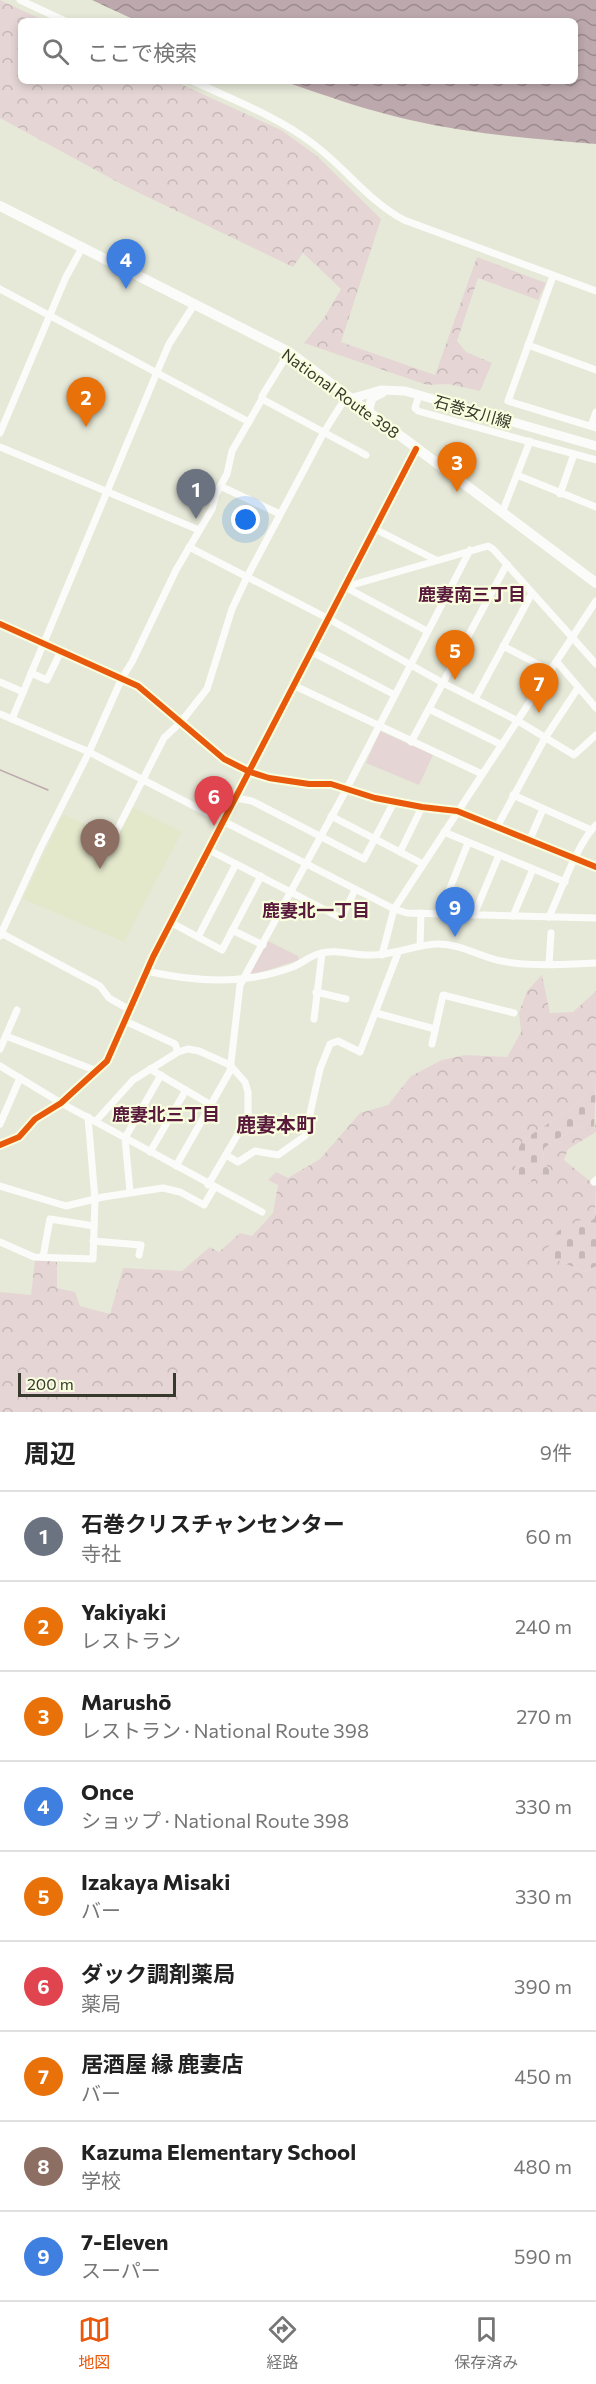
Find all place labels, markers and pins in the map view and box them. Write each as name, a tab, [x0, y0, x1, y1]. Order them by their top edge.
pin: 4	[106, 240, 146, 289]
pin: 2	[66, 378, 106, 427]
pin: 3	[438, 442, 476, 492]
pin: 1	[176, 470, 216, 519]
pin: 5	[436, 630, 474, 680]
pin: 7	[520, 664, 558, 713]
pin: 6	[194, 776, 234, 826]
pin: 8	[80, 820, 120, 869]
pin: 9	[436, 888, 474, 937]

